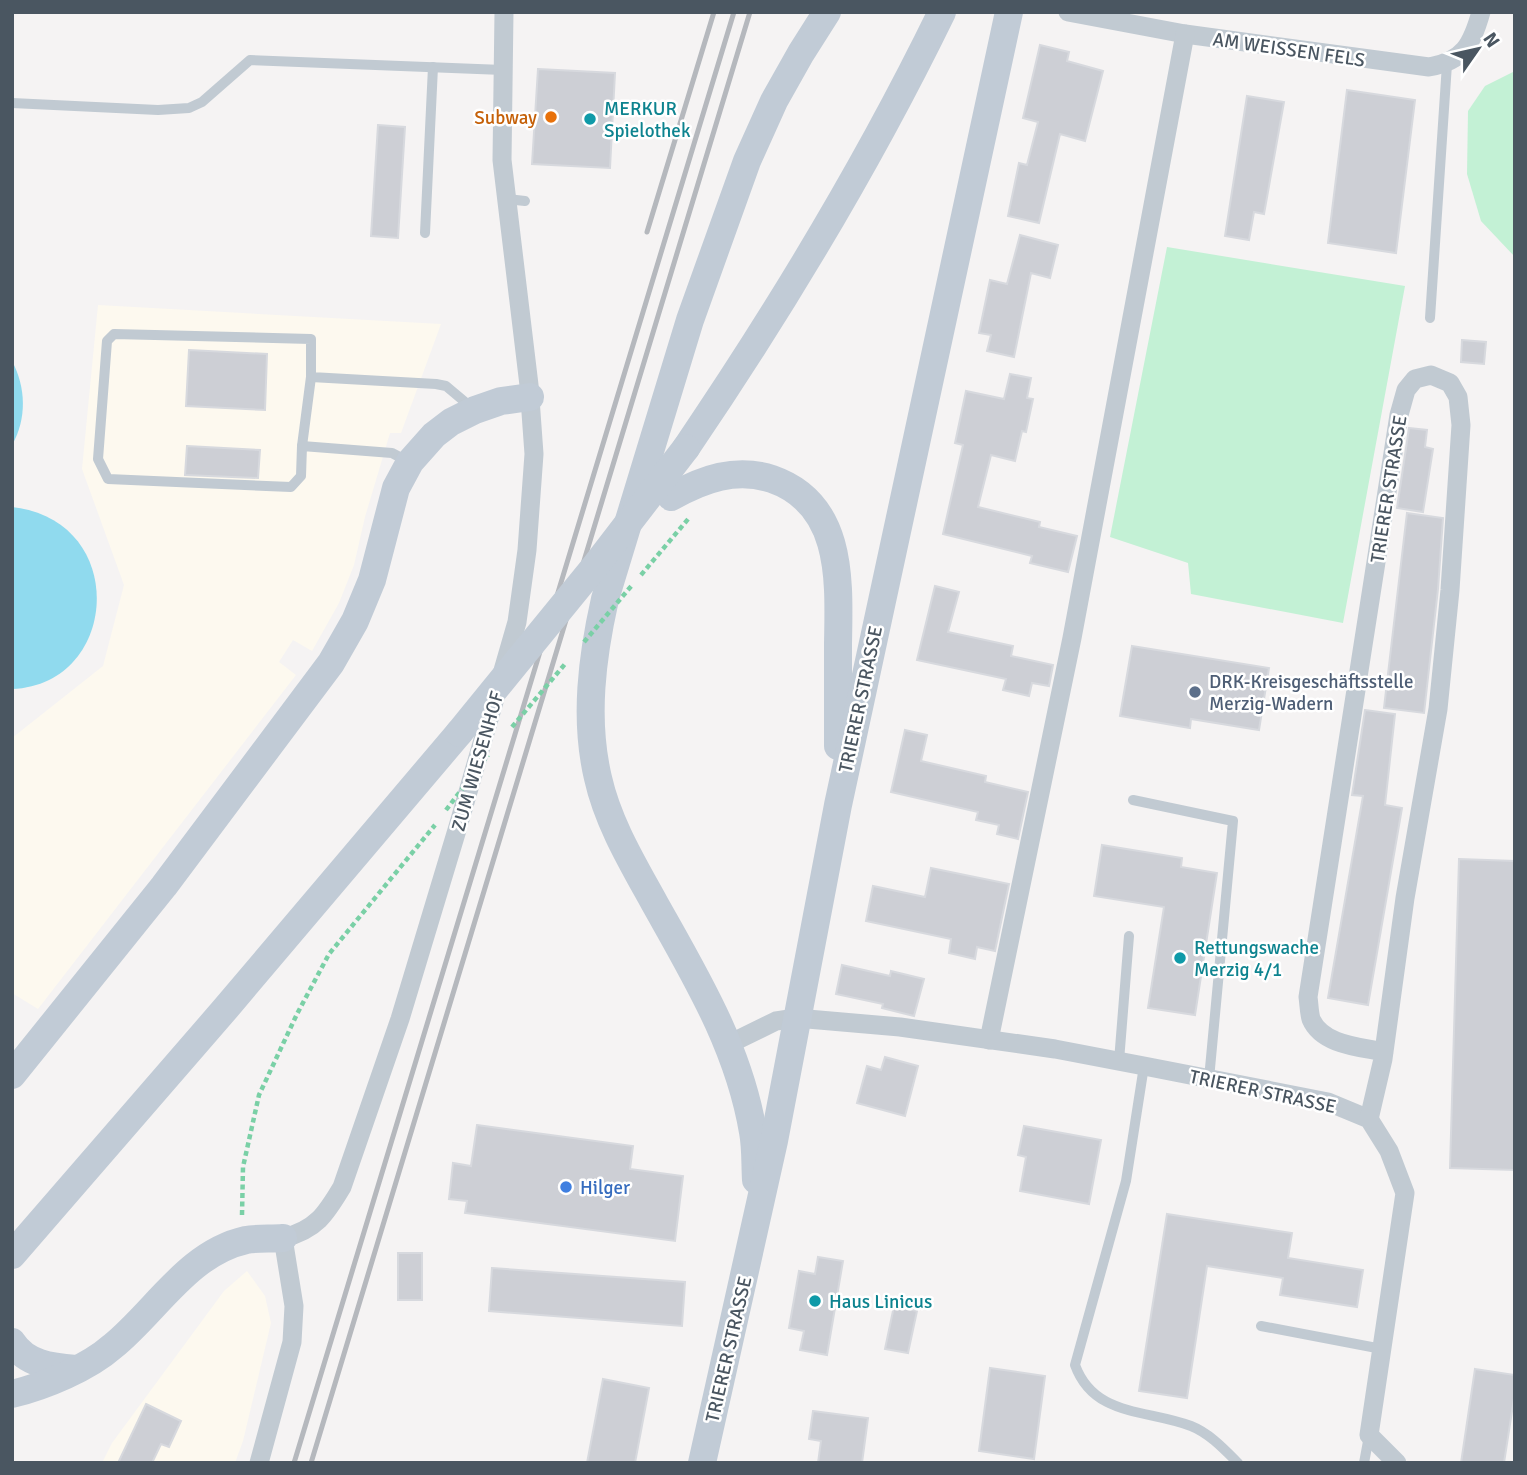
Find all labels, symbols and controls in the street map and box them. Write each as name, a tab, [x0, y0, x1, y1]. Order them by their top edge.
north arrow	[1443, 14, 1513, 84]
street label: AM WEISSEN FELS	[1211, 27, 1367, 73]
text: N	[1478, 28, 1505, 52]
place label: MERKUR Spielothek	[604, 97, 691, 143]
place label: Subway	[474, 106, 537, 130]
marker: Subway	[543, 109, 559, 125]
marker: MERKUR Spielothek	[582, 111, 598, 127]
street label: TRIERER STRASSE	[1365, 414, 1413, 565]
street label: TRIERER STRASSE	[834, 624, 888, 775]
place label: DRK-Kreisgeschäftsstelle Merzig-Wadern	[1209, 670, 1413, 716]
marker: DRK-Kreisgeschäftsstelle Merzig-Wadern	[1187, 684, 1203, 700]
street label: ZUM WIESENHOF	[446, 688, 509, 834]
place label: Rettungswache Merzig 4/1	[1194, 936, 1319, 982]
marker: Rettungswache Merzig 4/1	[1172, 950, 1188, 966]
street label: TRIERER STRASSE	[1187, 1065, 1338, 1119]
place label: Hilger	[580, 1176, 630, 1200]
marker: Hilger	[558, 1179, 574, 1195]
street label: TRIERER STRASSE	[701, 1274, 757, 1425]
place label: Haus Linicus	[829, 1290, 932, 1314]
marker: Haus Linicus	[807, 1293, 823, 1309]

